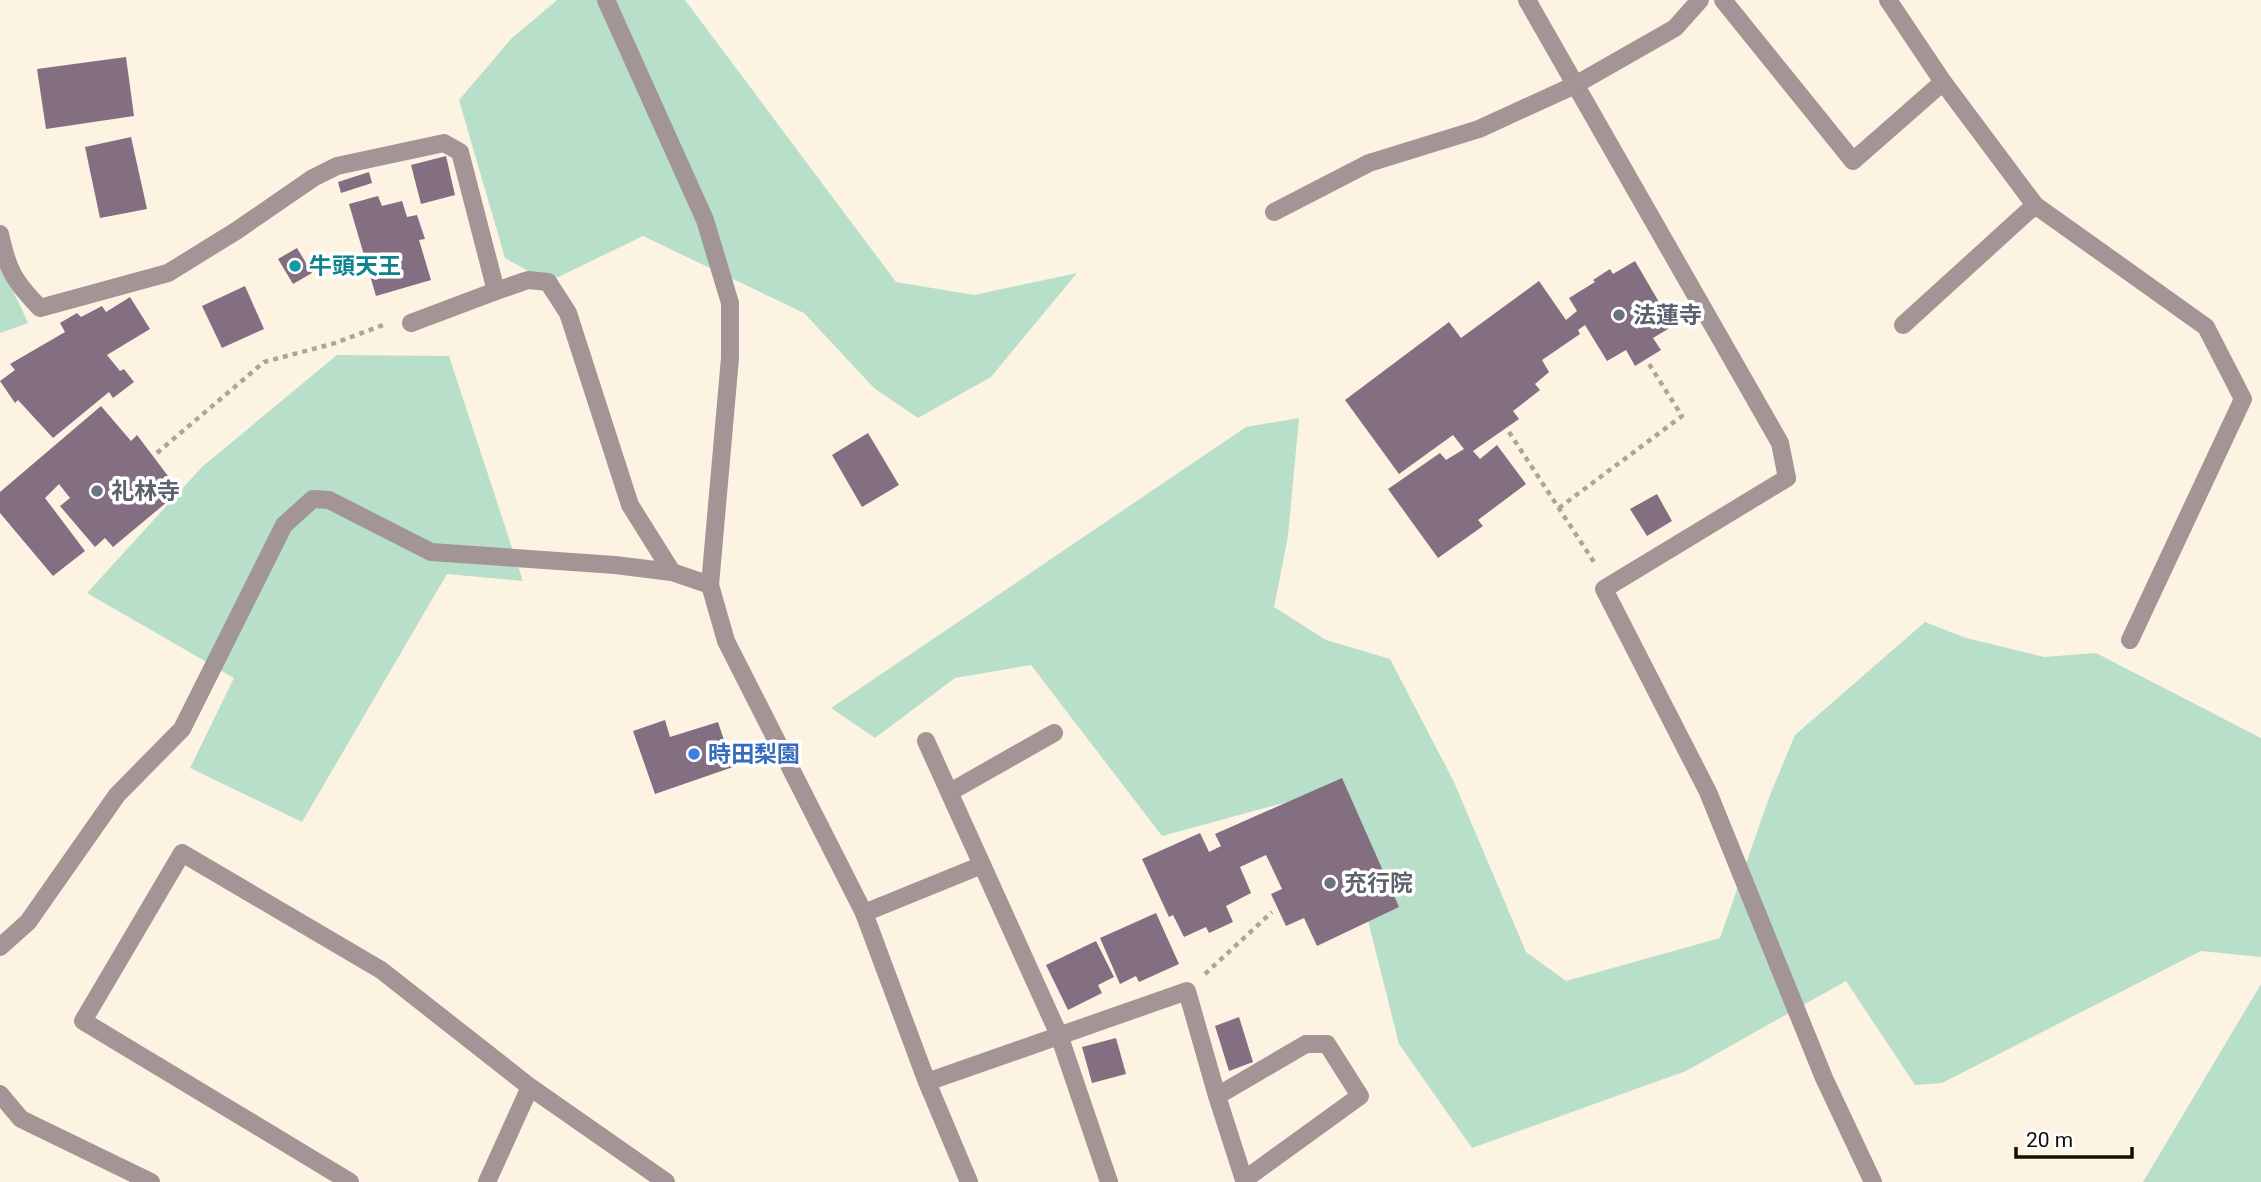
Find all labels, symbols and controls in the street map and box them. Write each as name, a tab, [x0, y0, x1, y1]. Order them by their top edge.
place label: 牛頭天王	[309, 253, 401, 280]
marker: 牛頭天王	[287, 258, 303, 274]
place label: 法蓮寺	[1633, 302, 1702, 329]
marker: 法蓮寺	[1611, 307, 1627, 323]
place label: 礼林寺	[111, 478, 180, 505]
marker: 礼林寺	[89, 483, 105, 499]
place label: 時田梨園	[708, 741, 800, 768]
marker: 時田梨園	[686, 746, 702, 762]
place label: 充行院	[1344, 870, 1413, 897]
marker: 充行院	[1322, 875, 1338, 891]
scale bar	[2016, 1116, 2132, 1160]
text: 20 m	[2026, 1128, 2073, 1152]

